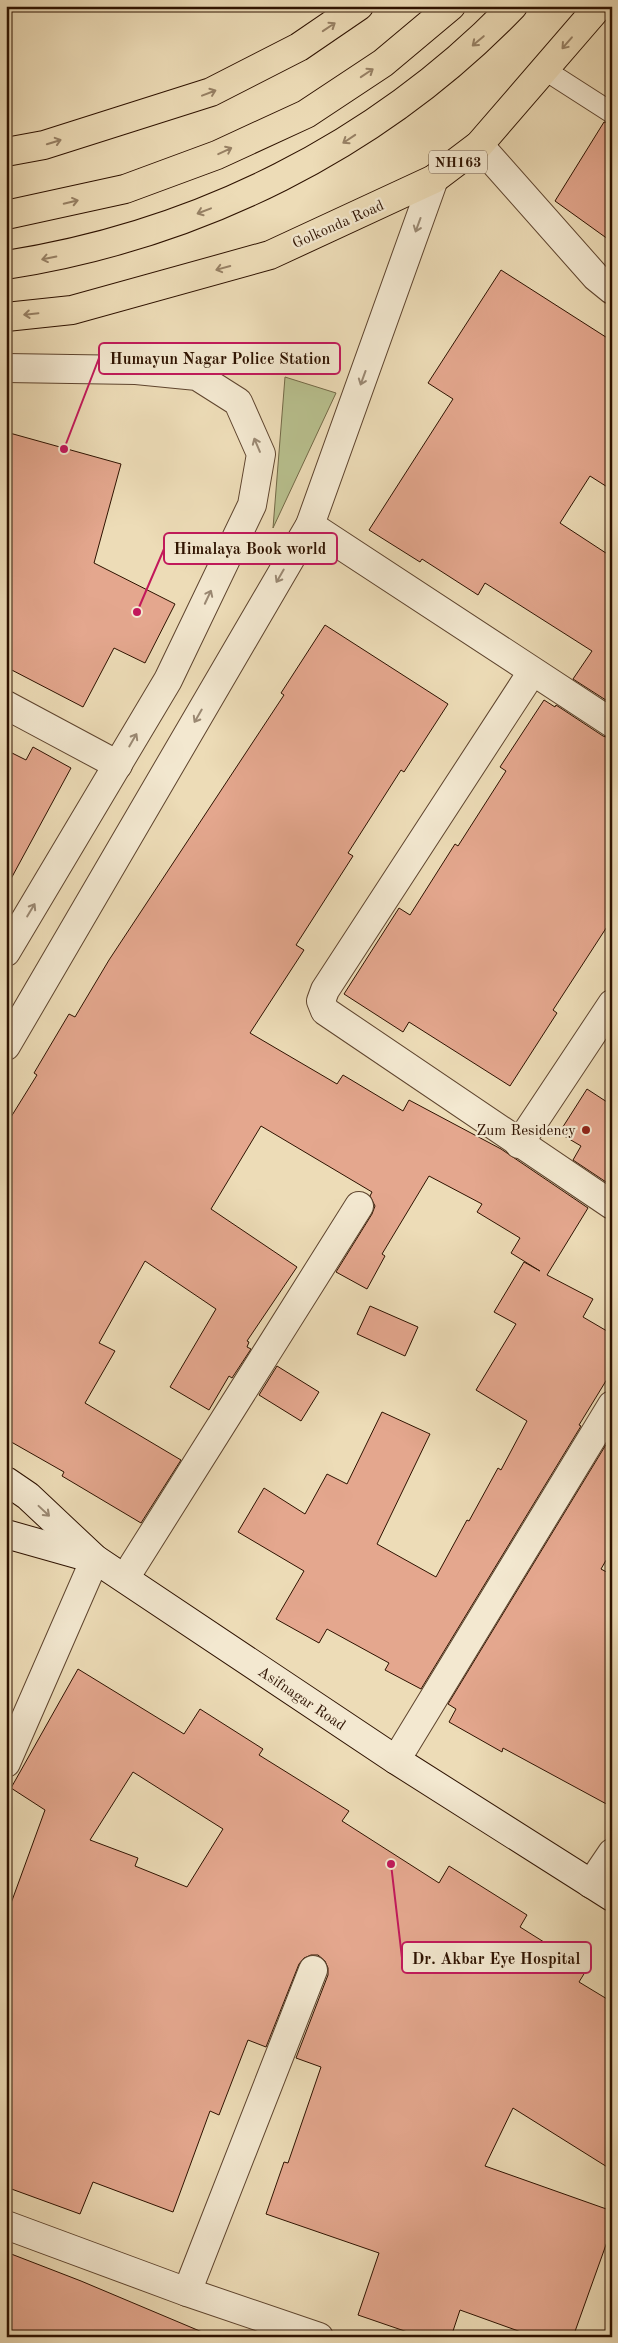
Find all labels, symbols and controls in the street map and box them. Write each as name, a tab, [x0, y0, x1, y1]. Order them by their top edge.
one-way arrow	[322, 21, 336, 32]
one-way arrow	[472, 35, 485, 46]
one-way arrow	[562, 37, 573, 50]
one-way arrow	[360, 68, 374, 78]
one-way arrow	[201, 87, 216, 97]
one-way arrow	[342, 134, 356, 144]
one-way arrow	[46, 137, 61, 146]
one-way arrow	[217, 146, 232, 155]
road number: NH163	[429, 150, 487, 173]
one-way arrow	[63, 197, 79, 206]
street label: Golkonda Road	[291, 198, 387, 252]
one-way arrow	[197, 207, 212, 216]
one-way arrow	[413, 217, 422, 232]
one-way arrow	[41, 253, 57, 263]
one-way arrow	[215, 264, 231, 273]
one-way arrow	[23, 309, 39, 319]
callout: Humayun Nagar Police Station	[99, 343, 340, 374]
text: Humayun Nagar Police Station	[110, 352, 331, 368]
one-way arrow	[358, 370, 367, 385]
one-way arrow	[251, 438, 261, 453]
callout: Himalaya Book world	[164, 533, 337, 564]
text: Himalaya Book world	[174, 542, 327, 558]
one-way arrow	[275, 568, 285, 583]
one-way arrow	[204, 589, 214, 604]
one-way arrow	[193, 709, 203, 723]
one-way arrow	[128, 733, 138, 748]
one-way arrow	[27, 903, 37, 917]
place label: Zum Residency	[477, 1124, 576, 1139]
marker: Zum Residency	[580, 1124, 592, 1136]
one-way arrow	[38, 1505, 50, 1517]
street label: Asifnagar Road	[255, 1665, 348, 1734]
callout: Dr. Akbar Eye Hospital	[402, 1942, 591, 1973]
text: Dr. Akbar Eye Hospital	[412, 1952, 580, 1968]

